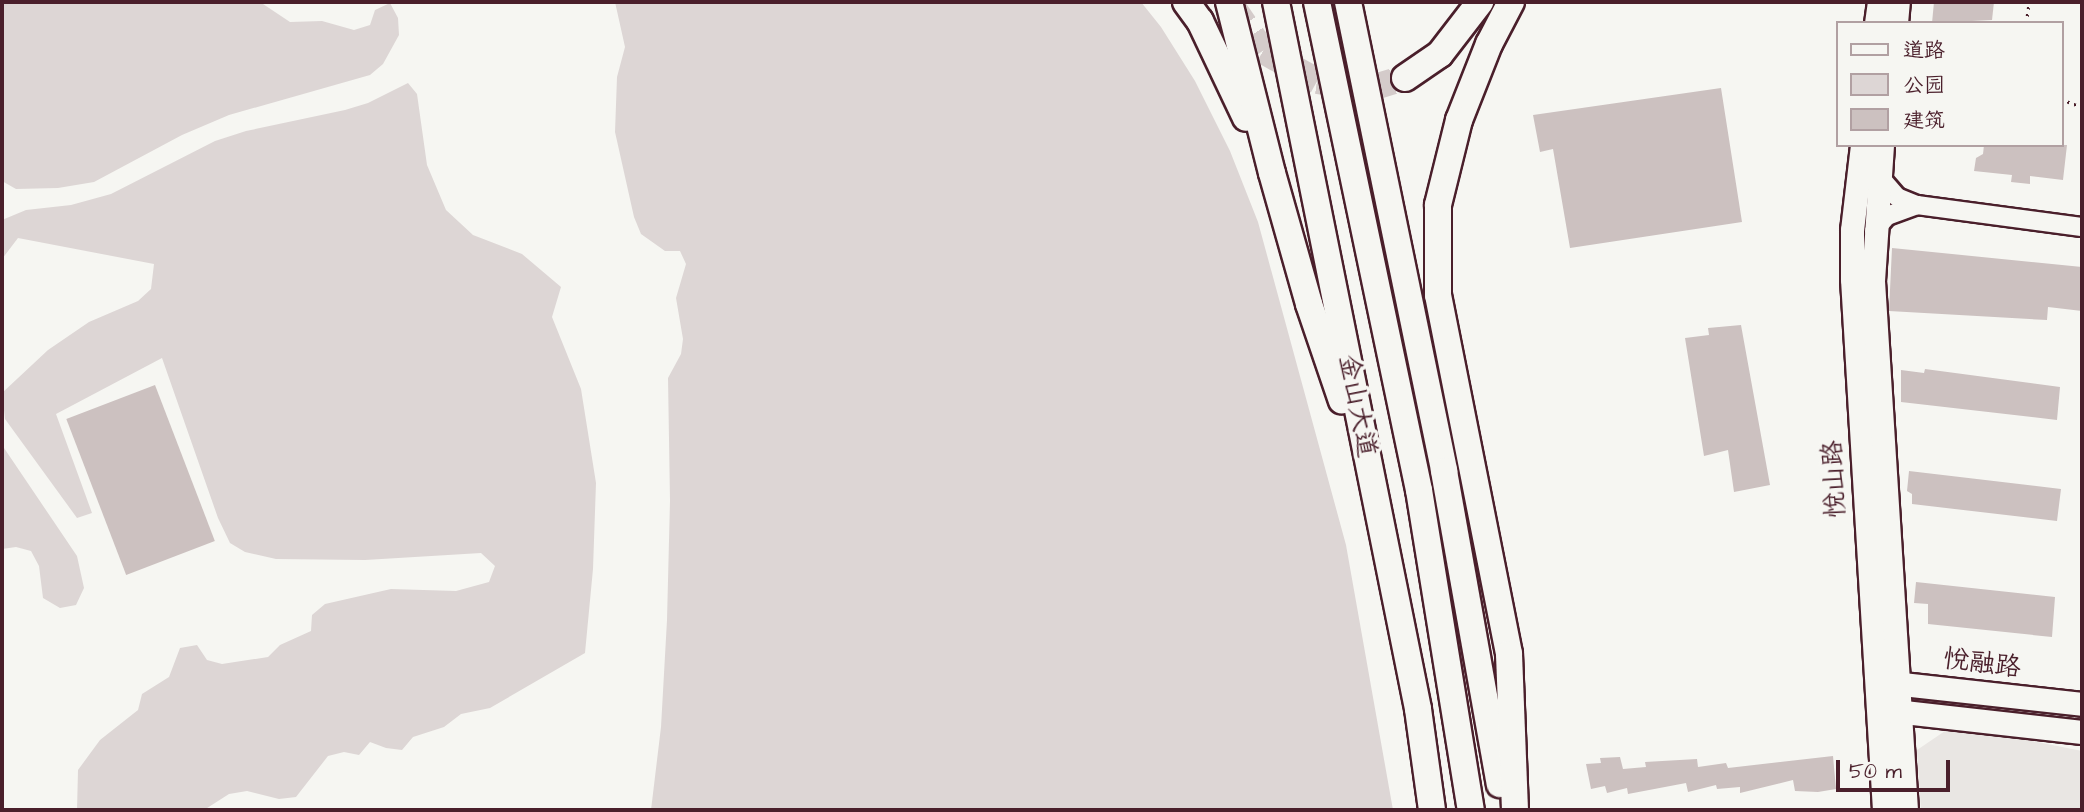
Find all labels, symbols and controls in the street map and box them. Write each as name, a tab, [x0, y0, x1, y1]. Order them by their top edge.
legend	[1836, 21, 2063, 147]
text: 道路	[1903, 36, 1945, 65]
text: 公园	[1903, 71, 1945, 100]
text: 建筑	[1903, 106, 1945, 135]
street label: 金山大道	[1332, 352, 1382, 460]
street label: 悦山路	[1817, 439, 1853, 519]
street label: 悦融路	[1941, 644, 2023, 684]
scale bar	[1839, 746, 1953, 790]
text: 50 m	[1849, 757, 1902, 786]

